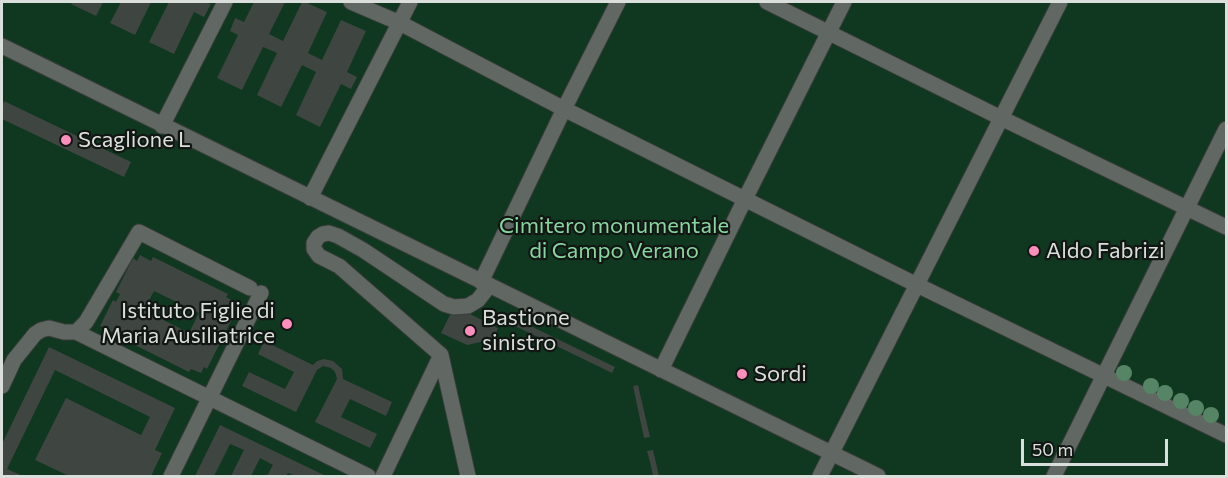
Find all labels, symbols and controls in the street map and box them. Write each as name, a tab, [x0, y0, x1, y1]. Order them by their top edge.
place label: Scaglione L	[78, 127, 191, 153]
marker: Scaglione L	[59, 133, 73, 147]
park label: Cimitero monumentale di Campo Verano	[499, 213, 729, 264]
place label: Aldo Fabrizi	[1046, 238, 1165, 264]
marker: Aldo Fabrizi	[1027, 244, 1041, 258]
place label: Istituto Figlie di Maria Ausiliatrice	[101, 298, 275, 350]
place label: Bastione sinistro	[482, 305, 570, 356]
marker: Istituto Figlie di Maria Ausiliatrice	[280, 317, 294, 331]
marker: Bastione sinistro	[463, 324, 477, 338]
place label: Sordi	[754, 361, 807, 387]
marker: Sordi	[735, 367, 749, 381]
scale bar	[1024, 427, 1171, 465]
text: 50 m	[1032, 438, 1073, 460]

